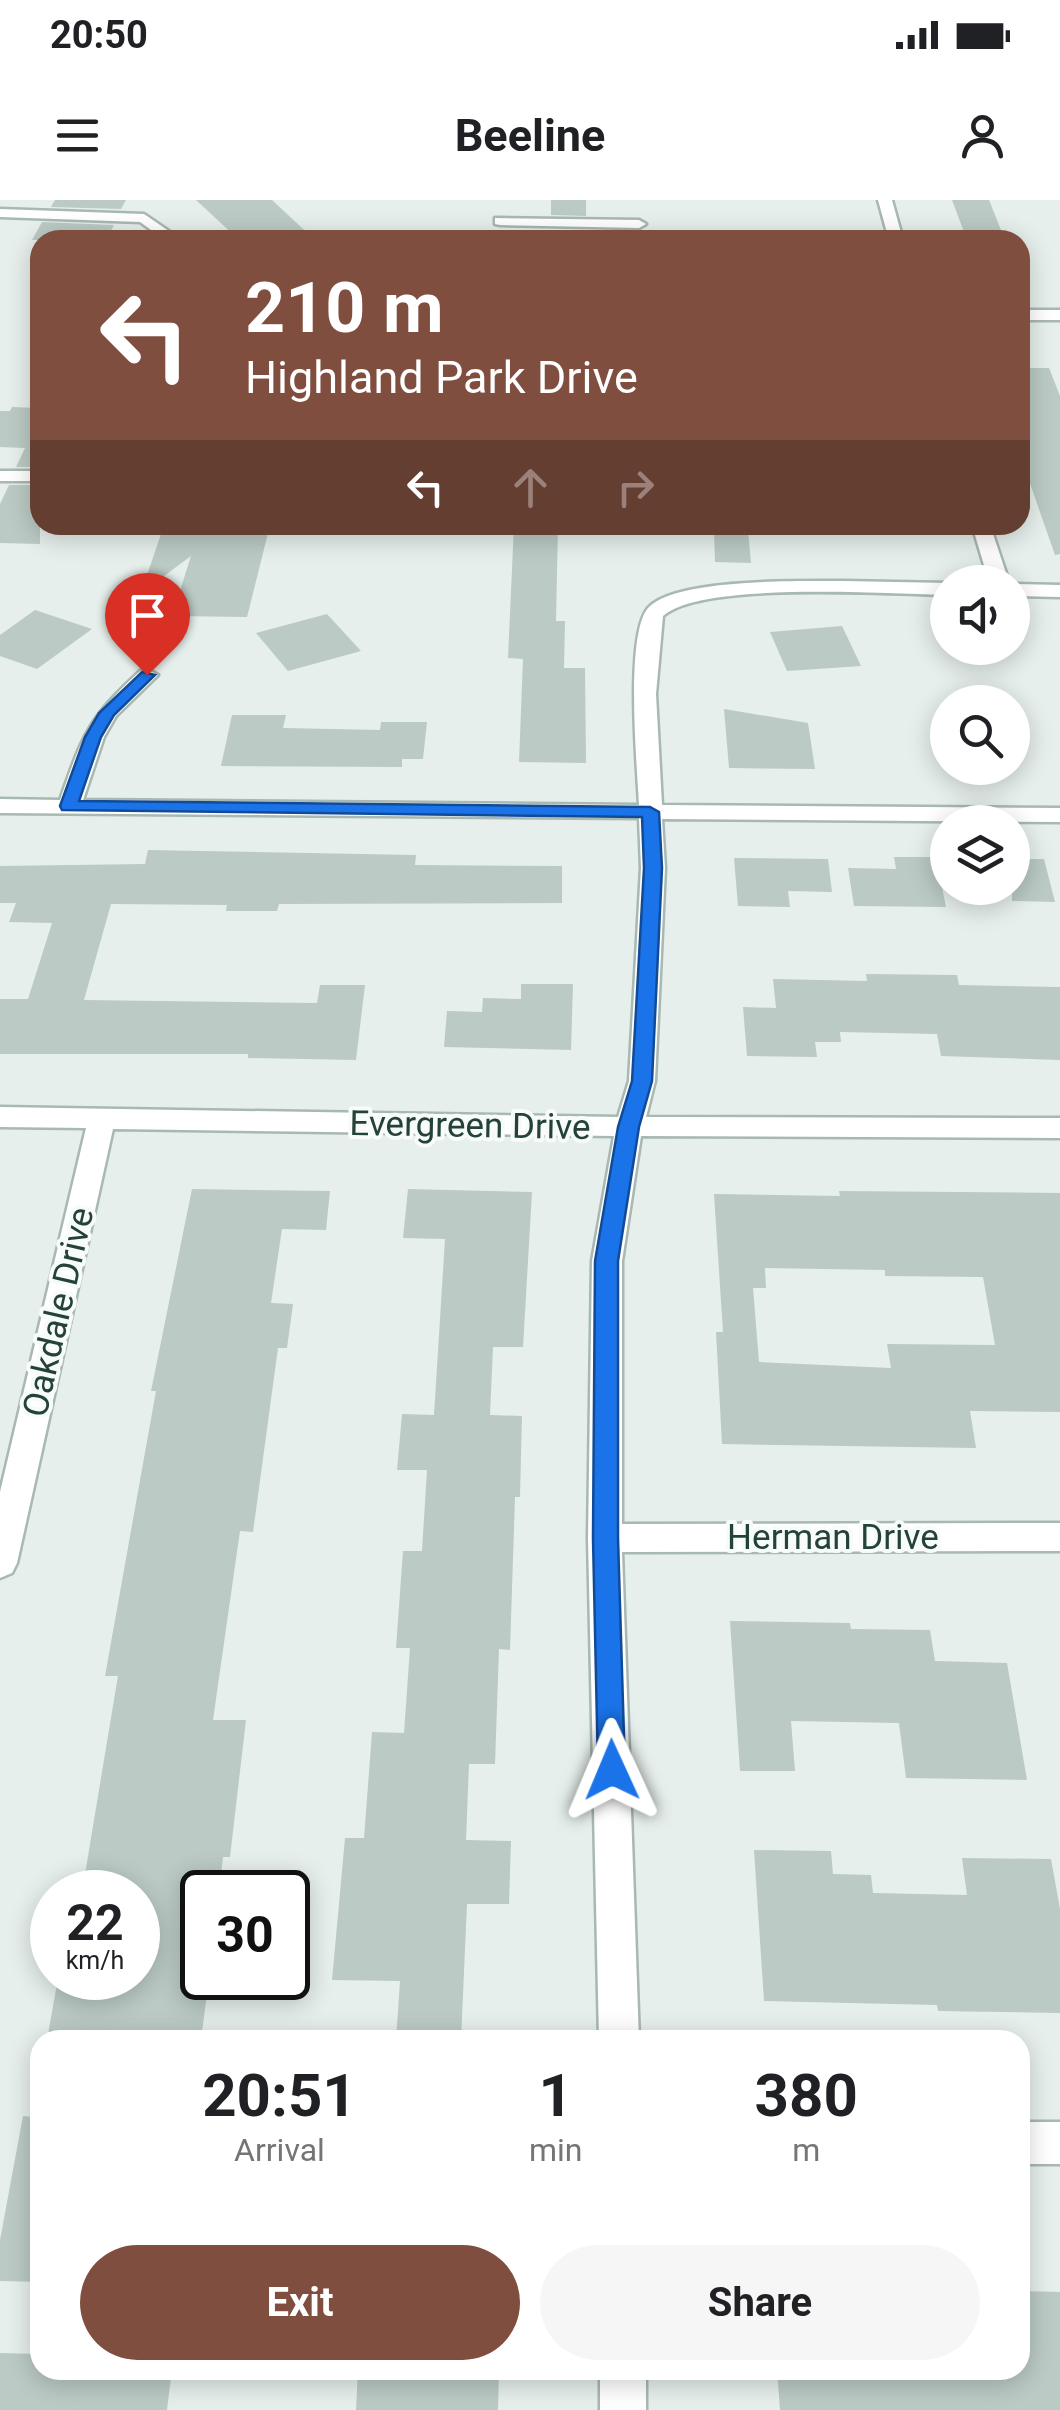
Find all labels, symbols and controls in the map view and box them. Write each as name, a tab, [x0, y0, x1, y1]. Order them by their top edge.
text: 20:50	[50, 13, 148, 57]
icon: menu	[50, 108, 105, 163]
icon: person	[955, 108, 1010, 163]
text: Beeline	[455, 109, 605, 162]
text: 210 m	[245, 267, 444, 349]
icon: left	[80, 270, 210, 400]
text: Highland Park Drive	[245, 351, 638, 404]
icon: left	[398, 460, 453, 515]
icon: ahead	[503, 460, 558, 515]
icon: right	[608, 460, 663, 515]
map controls	[930, 565, 1030, 905]
button: sound	[930, 565, 1030, 665]
pin	[105, 573, 190, 676]
icon: arrive	[120, 588, 175, 643]
button: search	[930, 685, 1030, 785]
button: layers	[930, 805, 1030, 905]
street label: Evergreen Drive	[349, 1103, 591, 1148]
street label: Oakdale Drive	[14, 1203, 102, 1421]
street label: Herman Drive	[727, 1517, 939, 1558]
position arrow	[560, 1718, 664, 1822]
speed limit sign: 30	[180, 1870, 310, 2000]
text: 22	[66, 1894, 124, 1952]
text: km/h	[66, 1946, 124, 1975]
text: 20:51	[202, 2060, 357, 2131]
text: 1	[538, 2060, 573, 2131]
text: 380	[755, 2060, 858, 2131]
text: Arrival	[234, 2131, 325, 2169]
text: min	[529, 2131, 582, 2169]
text: m	[792, 2131, 820, 2169]
button: Exit	[80, 2245, 520, 2360]
button: Share	[540, 2245, 980, 2360]

